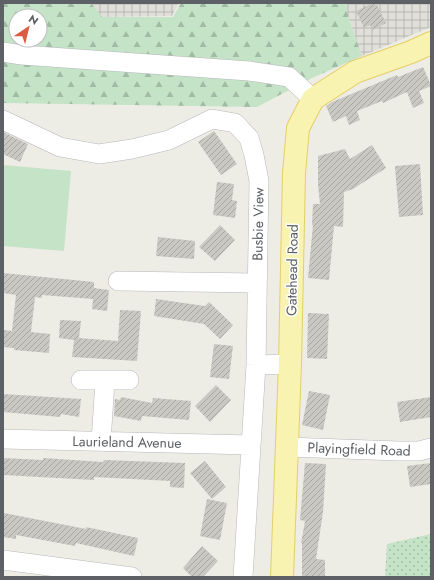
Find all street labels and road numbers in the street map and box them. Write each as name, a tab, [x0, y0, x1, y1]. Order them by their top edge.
street label: Busbie View	[247, 187, 269, 261]
street label: Gatehead Road	[281, 224, 303, 316]
street label: Laurieland Avenue	[72, 431, 182, 453]
street label: Playingfield Road	[307, 437, 411, 461]

